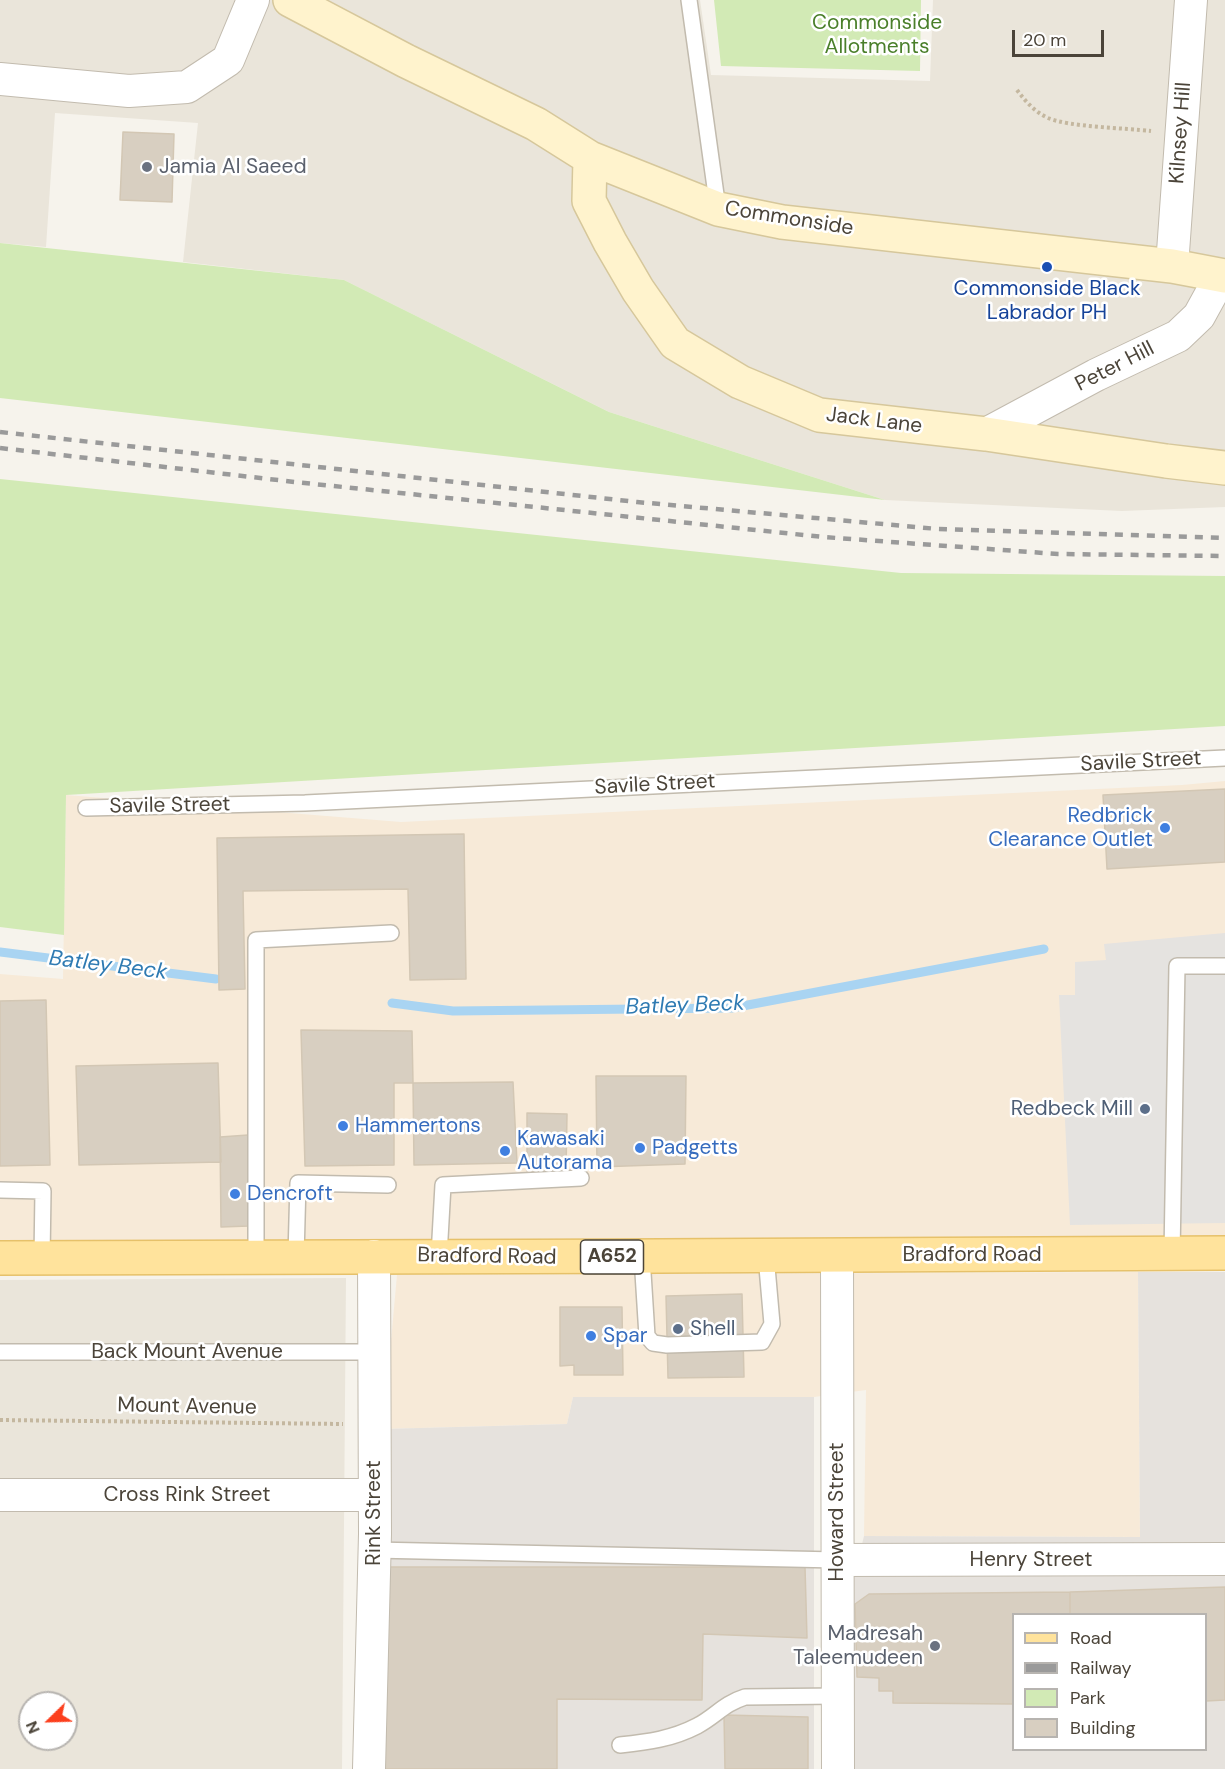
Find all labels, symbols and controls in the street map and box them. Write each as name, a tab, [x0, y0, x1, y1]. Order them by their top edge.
park label: Commonside Allotments	[812, 10, 942, 60]
scale bar	[1015, 18, 1106, 56]
text: 20 m	[1023, 28, 1066, 52]
street label: Kilnsey Hill	[1165, 81, 1197, 185]
place label: Jamia Al Saeed	[159, 154, 307, 180]
marker: Jamia Al Saeed	[140, 160, 154, 174]
street label: Commonside	[723, 196, 855, 242]
marker: Commonside Black Labrador PH	[1040, 260, 1054, 274]
place label: Commonside Black Labrador PH	[953, 276, 1141, 326]
street label: Peter Hill	[1071, 336, 1159, 398]
street label: Jack Lane	[825, 403, 923, 439]
street label: Savile Street	[1080, 746, 1202, 778]
street label: Savile Street	[594, 769, 716, 801]
street label: Savile Street	[109, 792, 231, 820]
place label: Redbrick Clearance Outlet	[988, 803, 1153, 853]
marker: Redbrick Clearance Outlet	[1158, 821, 1172, 835]
water label: Batley Beck	[47, 946, 169, 986]
water label: Batley Beck	[625, 991, 745, 1021]
place label: Redbeck Mill	[1011, 1096, 1133, 1122]
marker: Redbeck Mill	[1138, 1102, 1152, 1116]
place label: Hammertons	[355, 1113, 481, 1139]
marker: Hammertons	[336, 1119, 350, 1133]
place label: Kawasaki Autorama	[517, 1126, 612, 1176]
place label: Padgetts	[652, 1135, 738, 1161]
marker: Padgetts	[633, 1141, 647, 1155]
marker: Kawasaki Autorama	[498, 1144, 512, 1158]
place label: Dencroft	[247, 1181, 333, 1207]
marker: Dencroft	[228, 1187, 242, 1201]
road number: A652	[580, 1240, 644, 1274]
street label: Bradford Road	[902, 1242, 1042, 1268]
street label: Bradford Road	[417, 1243, 557, 1271]
place label: Shell	[690, 1316, 736, 1342]
marker: Shell	[671, 1322, 685, 1336]
place label: Spar	[603, 1323, 648, 1349]
marker: Spar	[584, 1329, 598, 1343]
street label: Back Mount Avenue	[91, 1339, 283, 1365]
street label: Mount Avenue	[117, 1393, 257, 1421]
street label: Howard Street	[824, 1442, 850, 1582]
street label: Rink Street	[361, 1460, 387, 1566]
street label: Cross Rink Street	[104, 1482, 270, 1508]
street label: Henry Street	[970, 1547, 1092, 1573]
legend	[1012, 1613, 1207, 1751]
place label: Madresah Taleemudeen	[793, 1621, 923, 1671]
text: Road	[1070, 1626, 1112, 1650]
marker: Madresah Taleemudeen	[928, 1639, 942, 1653]
text: Railway	[1070, 1656, 1132, 1680]
text: Park	[1070, 1686, 1106, 1710]
north arrow	[18, 1691, 78, 1751]
text: Building	[1070, 1716, 1135, 1740]
text: N	[21, 1718, 45, 1737]

